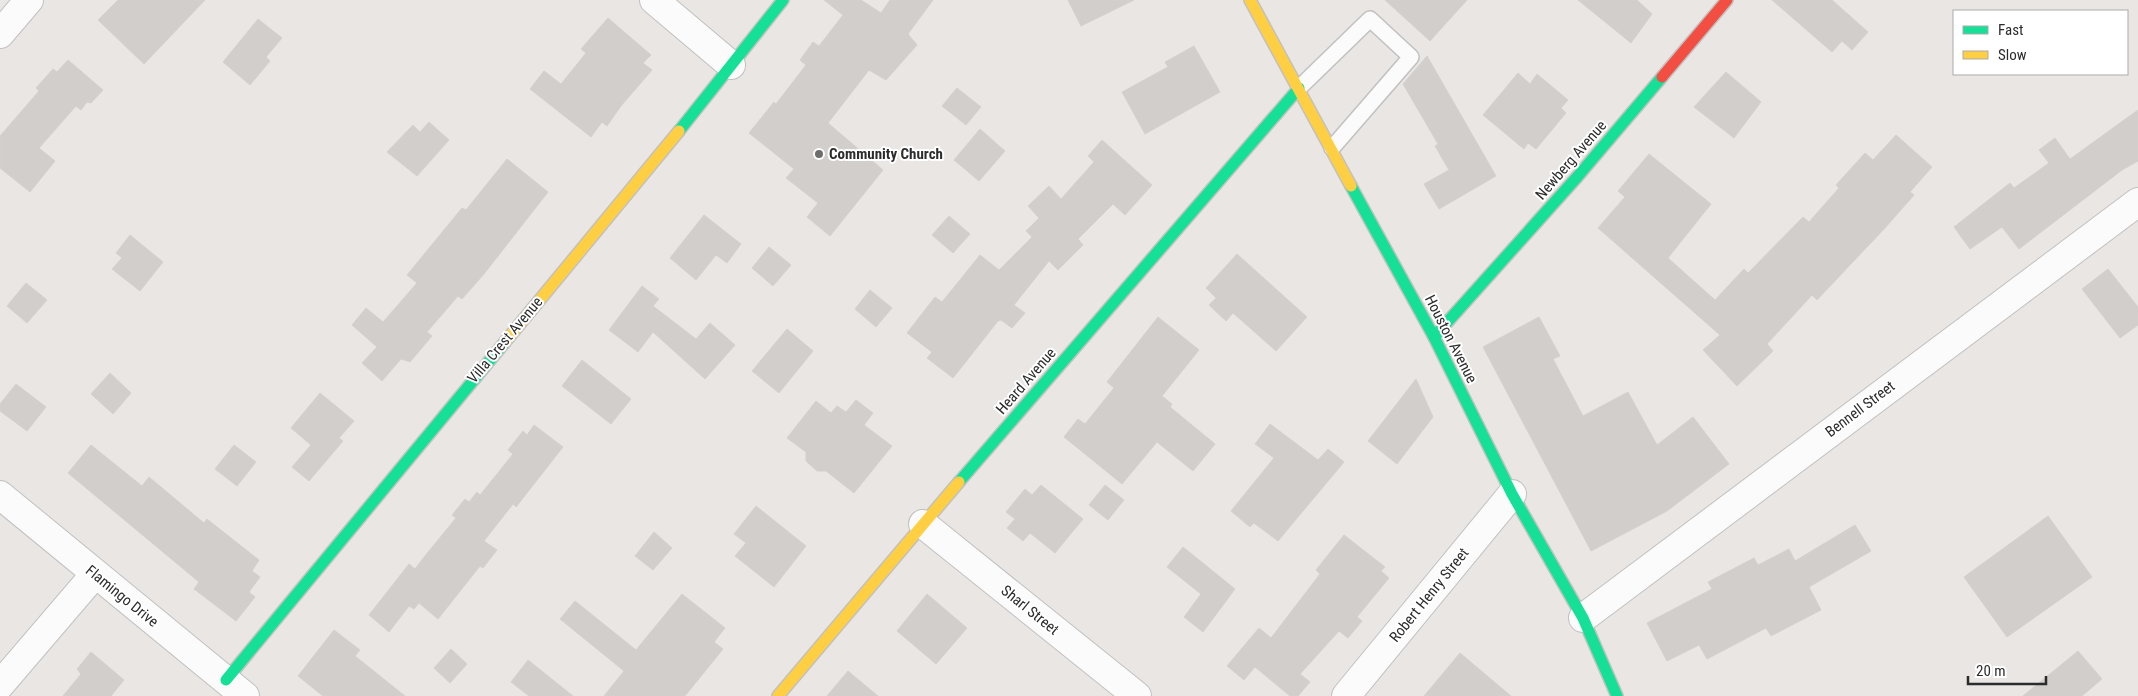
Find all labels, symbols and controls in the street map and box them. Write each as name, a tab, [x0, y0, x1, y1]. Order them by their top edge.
legend	[1953, 10, 2128, 75]
text: Fast	[1998, 21, 2023, 39]
text: Slow	[1998, 46, 2027, 64]
street label: Newberg Avenue	[1532, 117, 1610, 203]
place label: Community Church	[829, 145, 943, 163]
marker: Community Church	[813, 148, 825, 160]
street label: Houston Avenue	[1421, 292, 1481, 386]
street label: Villa Crest Avenue	[464, 293, 546, 387]
street label: Heard Avenue	[992, 344, 1060, 418]
street label: Bennell Street	[1822, 377, 1898, 441]
street label: Robert Henry Street	[1386, 544, 1472, 646]
street label: Flamingo Drive	[82, 561, 162, 631]
street label: Sharl Street	[998, 581, 1062, 639]
scale bar	[1968, 654, 2046, 686]
text: 20 m	[1976, 662, 2006, 680]

